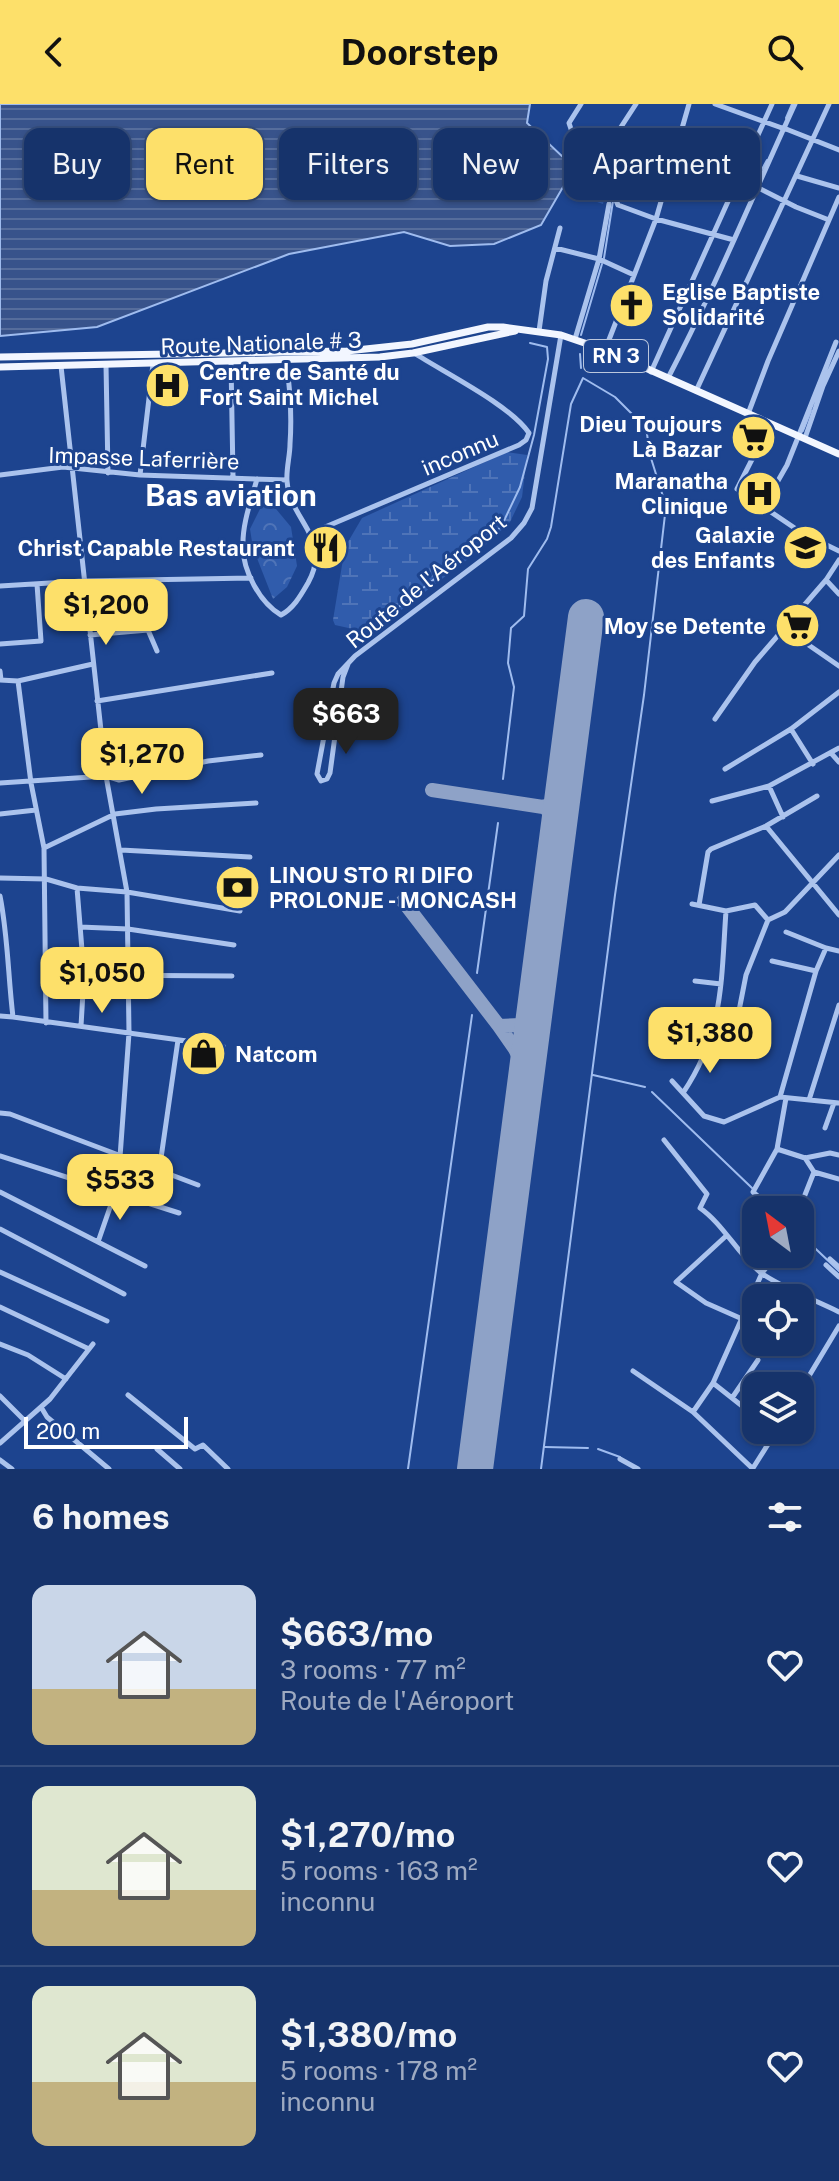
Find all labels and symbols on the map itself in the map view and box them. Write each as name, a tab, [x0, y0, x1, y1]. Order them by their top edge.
place label: Eglise Baptiste Solidarité	[662, 279, 820, 330]
church icon: Eglise Baptiste Solidarité	[607, 281, 655, 329]
street label: Route Nationale # 3	[160, 326, 362, 360]
road number: RN 3	[584, 340, 648, 372]
place label: Centre de Santé du Fort Saint Michel	[199, 359, 400, 410]
hospital icon: Centre de Santé du Fort Saint Michel	[144, 361, 192, 409]
place label: Dieu Toujours Là Bazar	[579, 411, 722, 462]
supermarket icon: Dieu Toujours Là Bazar	[729, 413, 777, 461]
street label: inconnu	[418, 425, 502, 481]
street label: Impasse Laferrière	[48, 442, 240, 474]
place label: Maranatha Clinique	[614, 468, 728, 519]
hospital icon: Maranatha Clinique	[735, 470, 783, 518]
district label: Bas aviation	[145, 477, 317, 513]
street label: Route de l'Aéroport	[341, 509, 511, 653]
place label: Galaxie des Enfants	[651, 522, 775, 573]
restaurant icon: Christ Capable Restaurant	[302, 524, 350, 572]
school or university icon: Galaxie des Enfants	[782, 524, 830, 572]
place label: Christ Capable Restaurant	[17, 535, 295, 561]
pin: $1,200	[41, 579, 171, 647]
supermarket icon: Moy se Detente	[773, 602, 821, 650]
place label: Moy se Detente	[604, 613, 766, 639]
pin: $663	[299, 688, 393, 756]
pin: $1,270	[77, 728, 207, 796]
place label: LINOU STO RI DIFO PROLONJE - MONCASH	[269, 862, 517, 913]
bank icon: LINOU STO RI DIFO PROLONJE - MONCASH	[214, 864, 262, 912]
pin: $1,050	[37, 947, 167, 1015]
pin: $1,380	[645, 1007, 775, 1075]
shop icon: Natcom	[180, 1030, 228, 1078]
place label: Natcom	[235, 1041, 317, 1067]
pin: $533	[73, 1154, 167, 1222]
north arrow	[742, 1196, 814, 1268]
scale bar	[24, 1413, 188, 1449]

